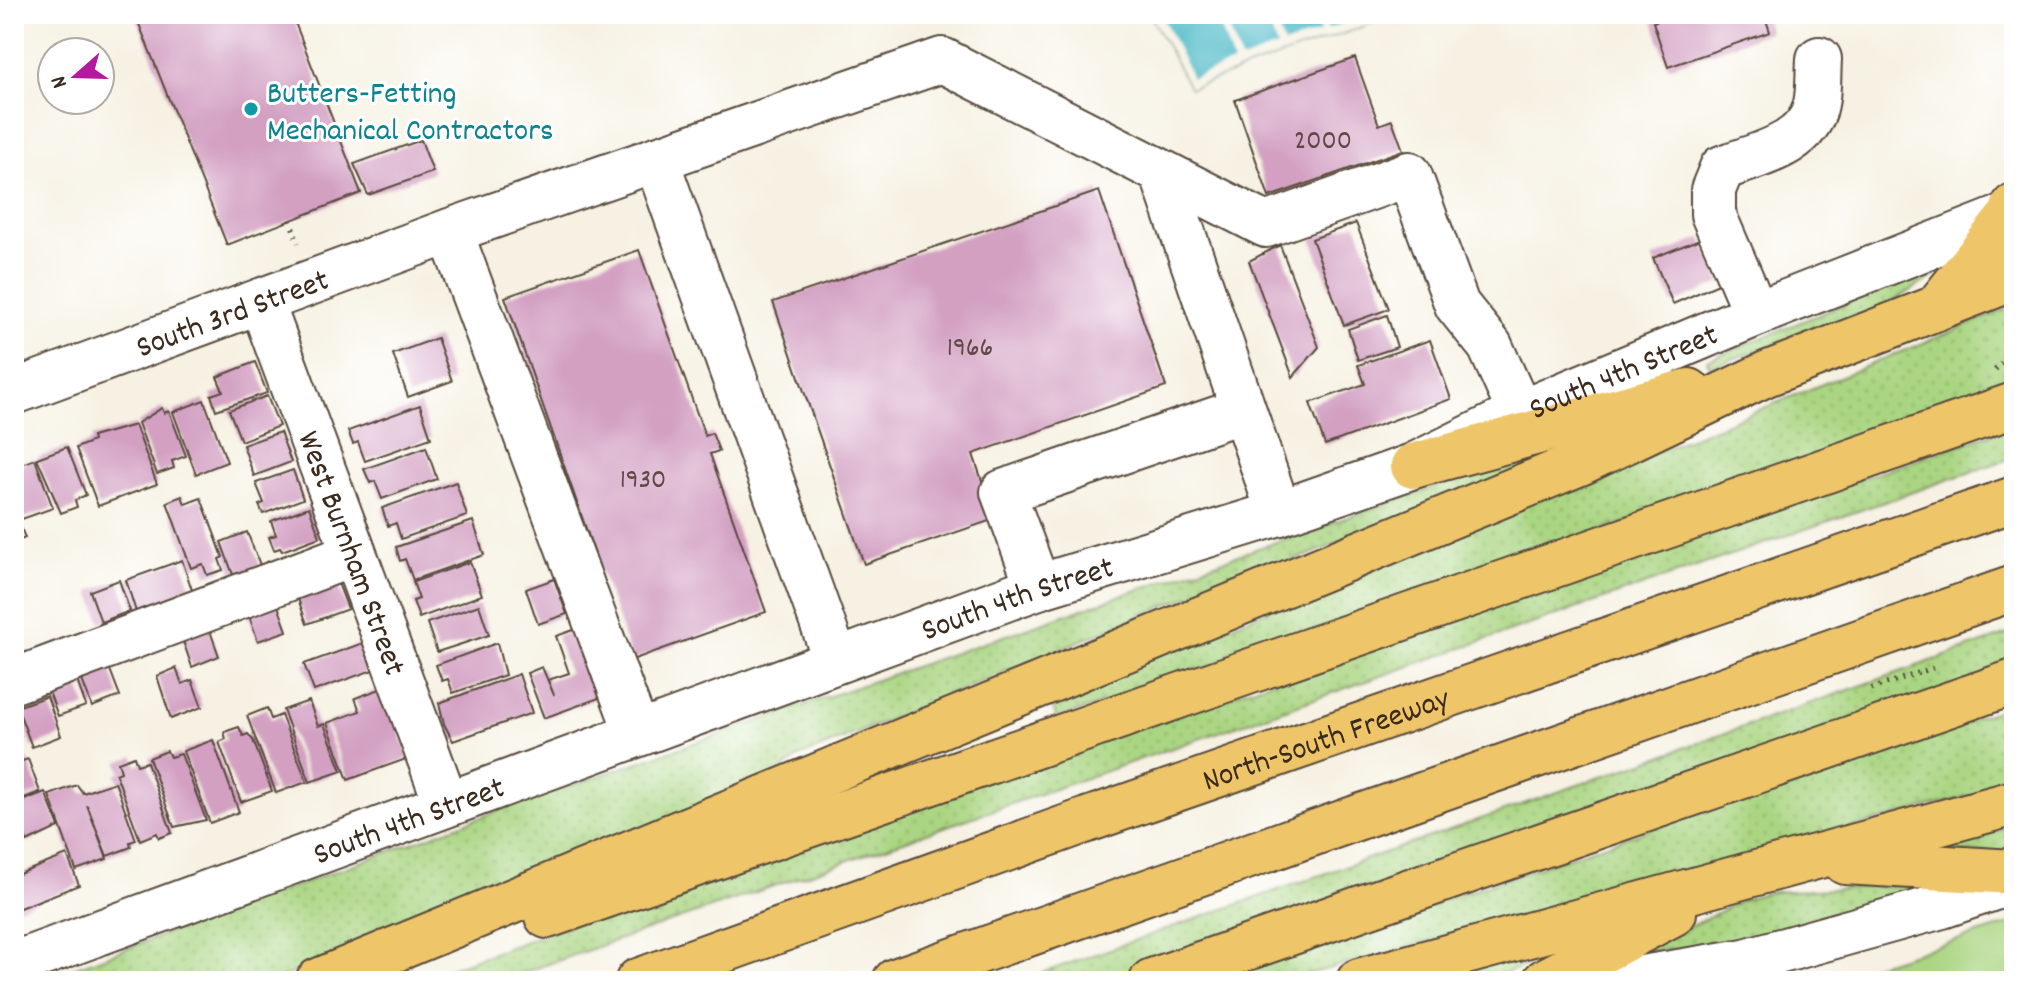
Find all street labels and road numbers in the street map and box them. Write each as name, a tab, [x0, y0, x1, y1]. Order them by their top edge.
street label: South 3rd Street	[131, 260, 336, 373]
street label: South 4th Street	[1523, 314, 1726, 435]
street label: West Burnham Street	[283, 425, 415, 683]
street label: South 4th Street	[916, 547, 1120, 656]
street label: North-South Freeway	[1197, 678, 1457, 806]
street label: South 4th Street	[308, 767, 512, 880]

